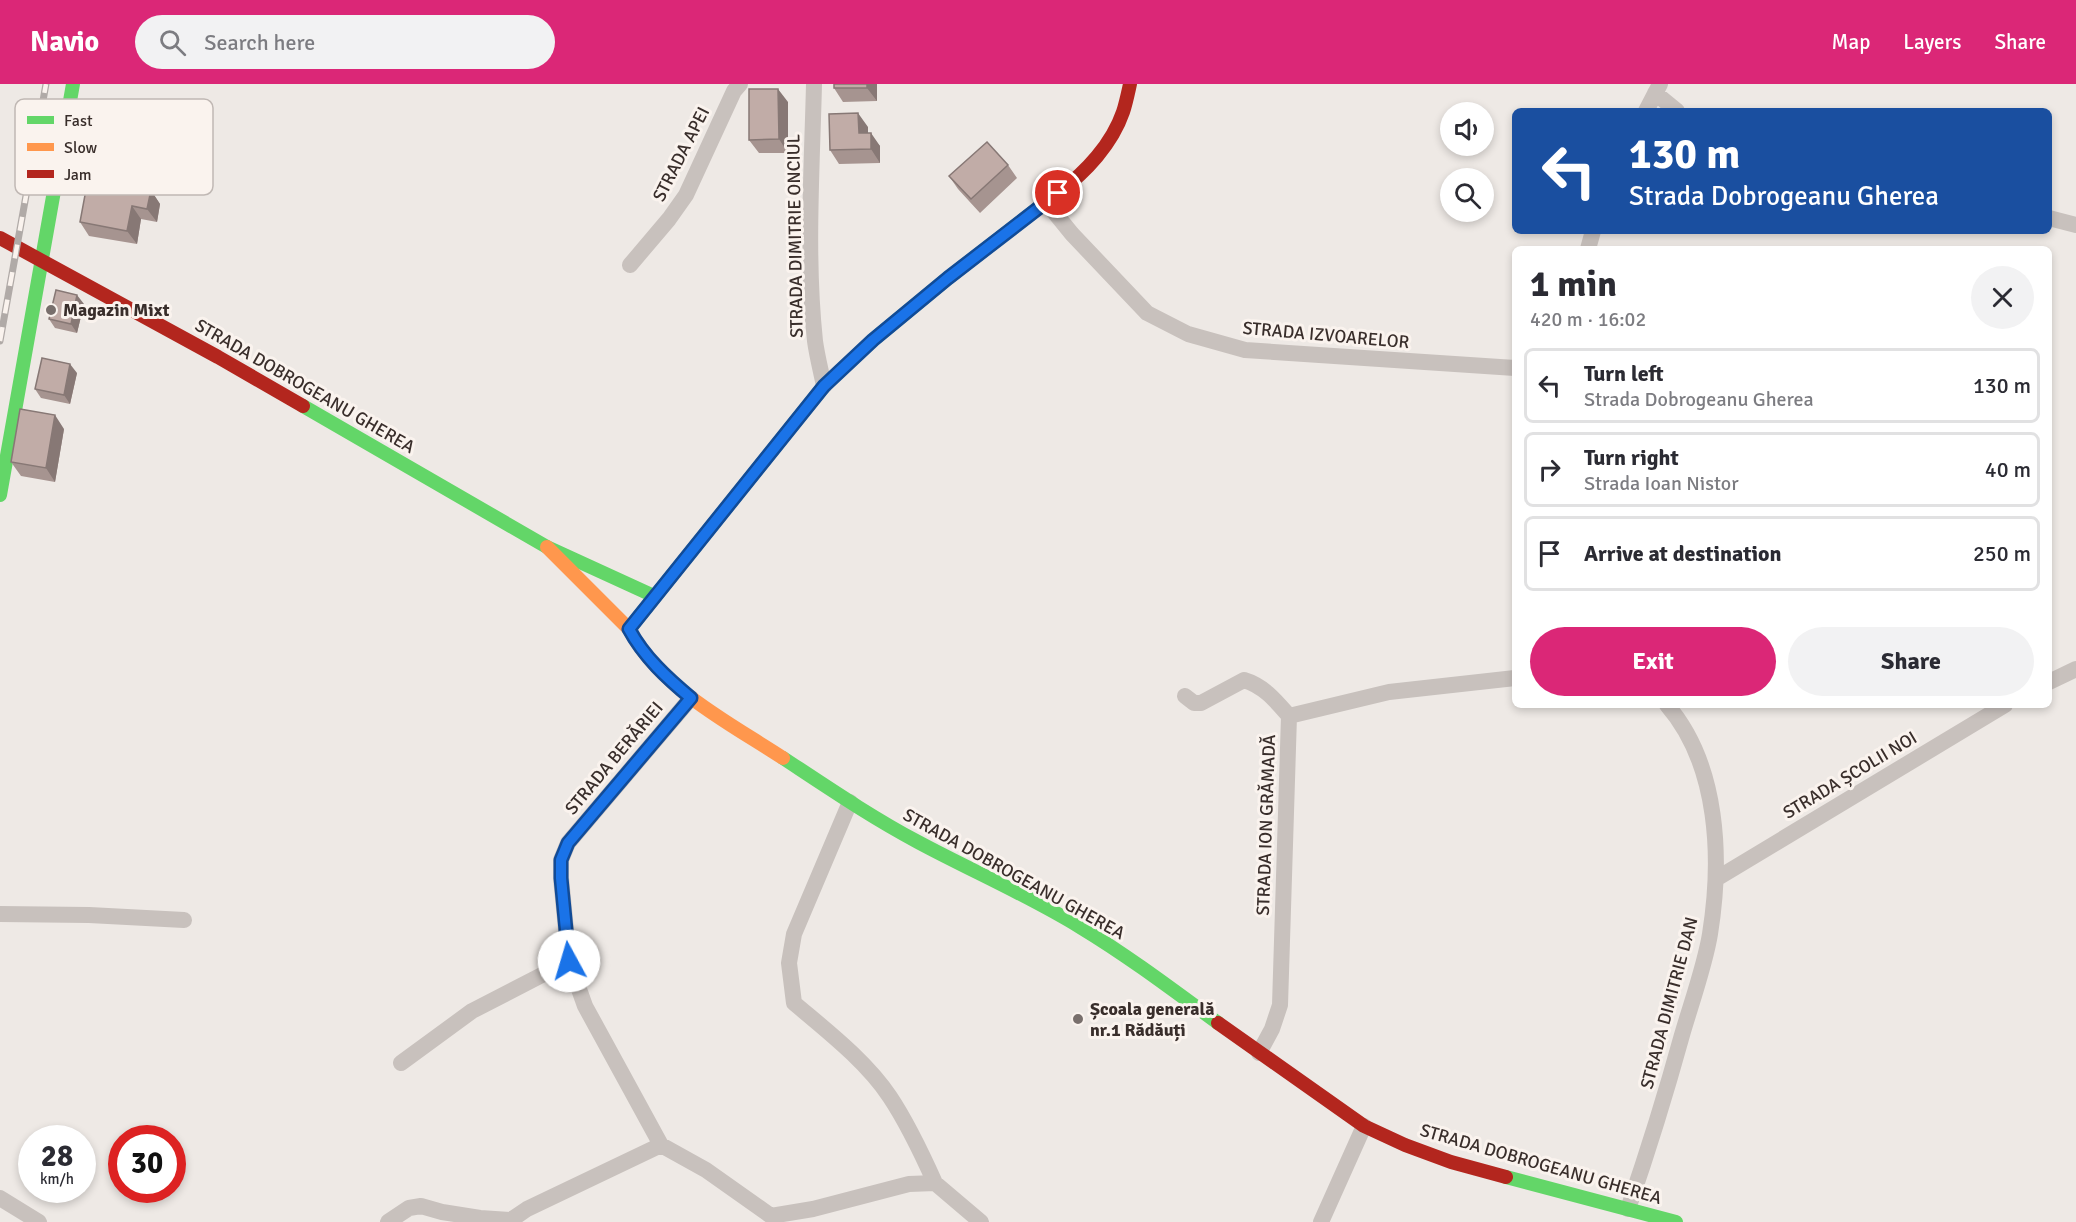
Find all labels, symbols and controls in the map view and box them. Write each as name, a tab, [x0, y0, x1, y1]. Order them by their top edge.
search box	[135, 15, 555, 69]
text: Navio	[30, 25, 99, 59]
icon: search	[156, 26, 189, 59]
text: Search here	[204, 29, 315, 56]
text: Map	[1832, 29, 1870, 55]
text: Layers	[1903, 29, 1961, 55]
text: Share	[1994, 29, 2046, 55]
legend	[15, 99, 213, 195]
map controls	[1440, 102, 1494, 222]
button: sound	[1440, 102, 1494, 156]
street label: STRADA APEI	[648, 103, 714, 205]
text: Fast	[64, 111, 93, 131]
text: 130 m	[1629, 129, 1740, 180]
icon: left	[1530, 132, 1608, 210]
street label: STRADA DIMITRIE ONCIUL	[782, 134, 808, 338]
text: Slow	[64, 138, 98, 158]
text: Jam	[64, 165, 92, 185]
pin	[1032, 167, 1083, 218]
button: search	[1440, 168, 1494, 222]
icon: arrive	[1041, 176, 1074, 209]
text: Strada Dobrogeanu Gherea	[1629, 180, 1939, 213]
text: 1 min	[1530, 262, 1617, 307]
button: close	[1971, 266, 2034, 329]
place label: Magazin Mixt	[63, 299, 170, 321]
marker: Magazin Mixt	[44, 303, 58, 317]
text: 420 m · 16:02	[1530, 307, 1646, 332]
street label: STRADA DOBROGEANU GHEREA	[191, 314, 419, 458]
street label: STRADA IZVOARELOR	[1242, 317, 1410, 353]
text: Turn left	[1584, 360, 1664, 387]
icon: left	[1533, 369, 1566, 402]
text: 130 m	[1973, 372, 2031, 399]
text: Strada Dobrogeanu Gherea	[1584, 387, 1814, 412]
text: Turn right	[1584, 444, 1679, 471]
icon: right	[1533, 453, 1566, 486]
text: 40 m	[1985, 456, 2031, 483]
text: Strada Ioan Nistor	[1584, 471, 1739, 496]
icon: arrive	[1533, 537, 1566, 570]
text: Arrive at destination	[1584, 540, 1781, 567]
text: 250 m	[1973, 540, 2031, 567]
button: Exit	[1530, 627, 1776, 696]
button: Share	[1788, 627, 2034, 696]
street label: STRADA BERĂRIEI	[560, 697, 668, 819]
street label: STRADA ȘCOLII NOI	[1779, 726, 1921, 824]
street label: STRADA ION GRĂMADĂ	[1252, 734, 1280, 916]
street label: STRADA DOBROGEANU GHEREA	[899, 804, 1129, 944]
street label: STRADA DIMITRIE DAN	[1635, 915, 1703, 1091]
position arrow	[537, 929, 601, 993]
place label: Școala generală nr.1 Rădăuți	[1090, 998, 1214, 1042]
marker: Școala generală nr.1 Rădăuți	[1071, 1012, 1085, 1026]
street label: STRADA DOBROGEANU GHEREA	[1418, 1119, 1664, 1209]
speed limit sign: 30	[108, 1125, 186, 1203]
text: 28	[41, 1138, 73, 1175]
text: km/h	[40, 1170, 74, 1188]

